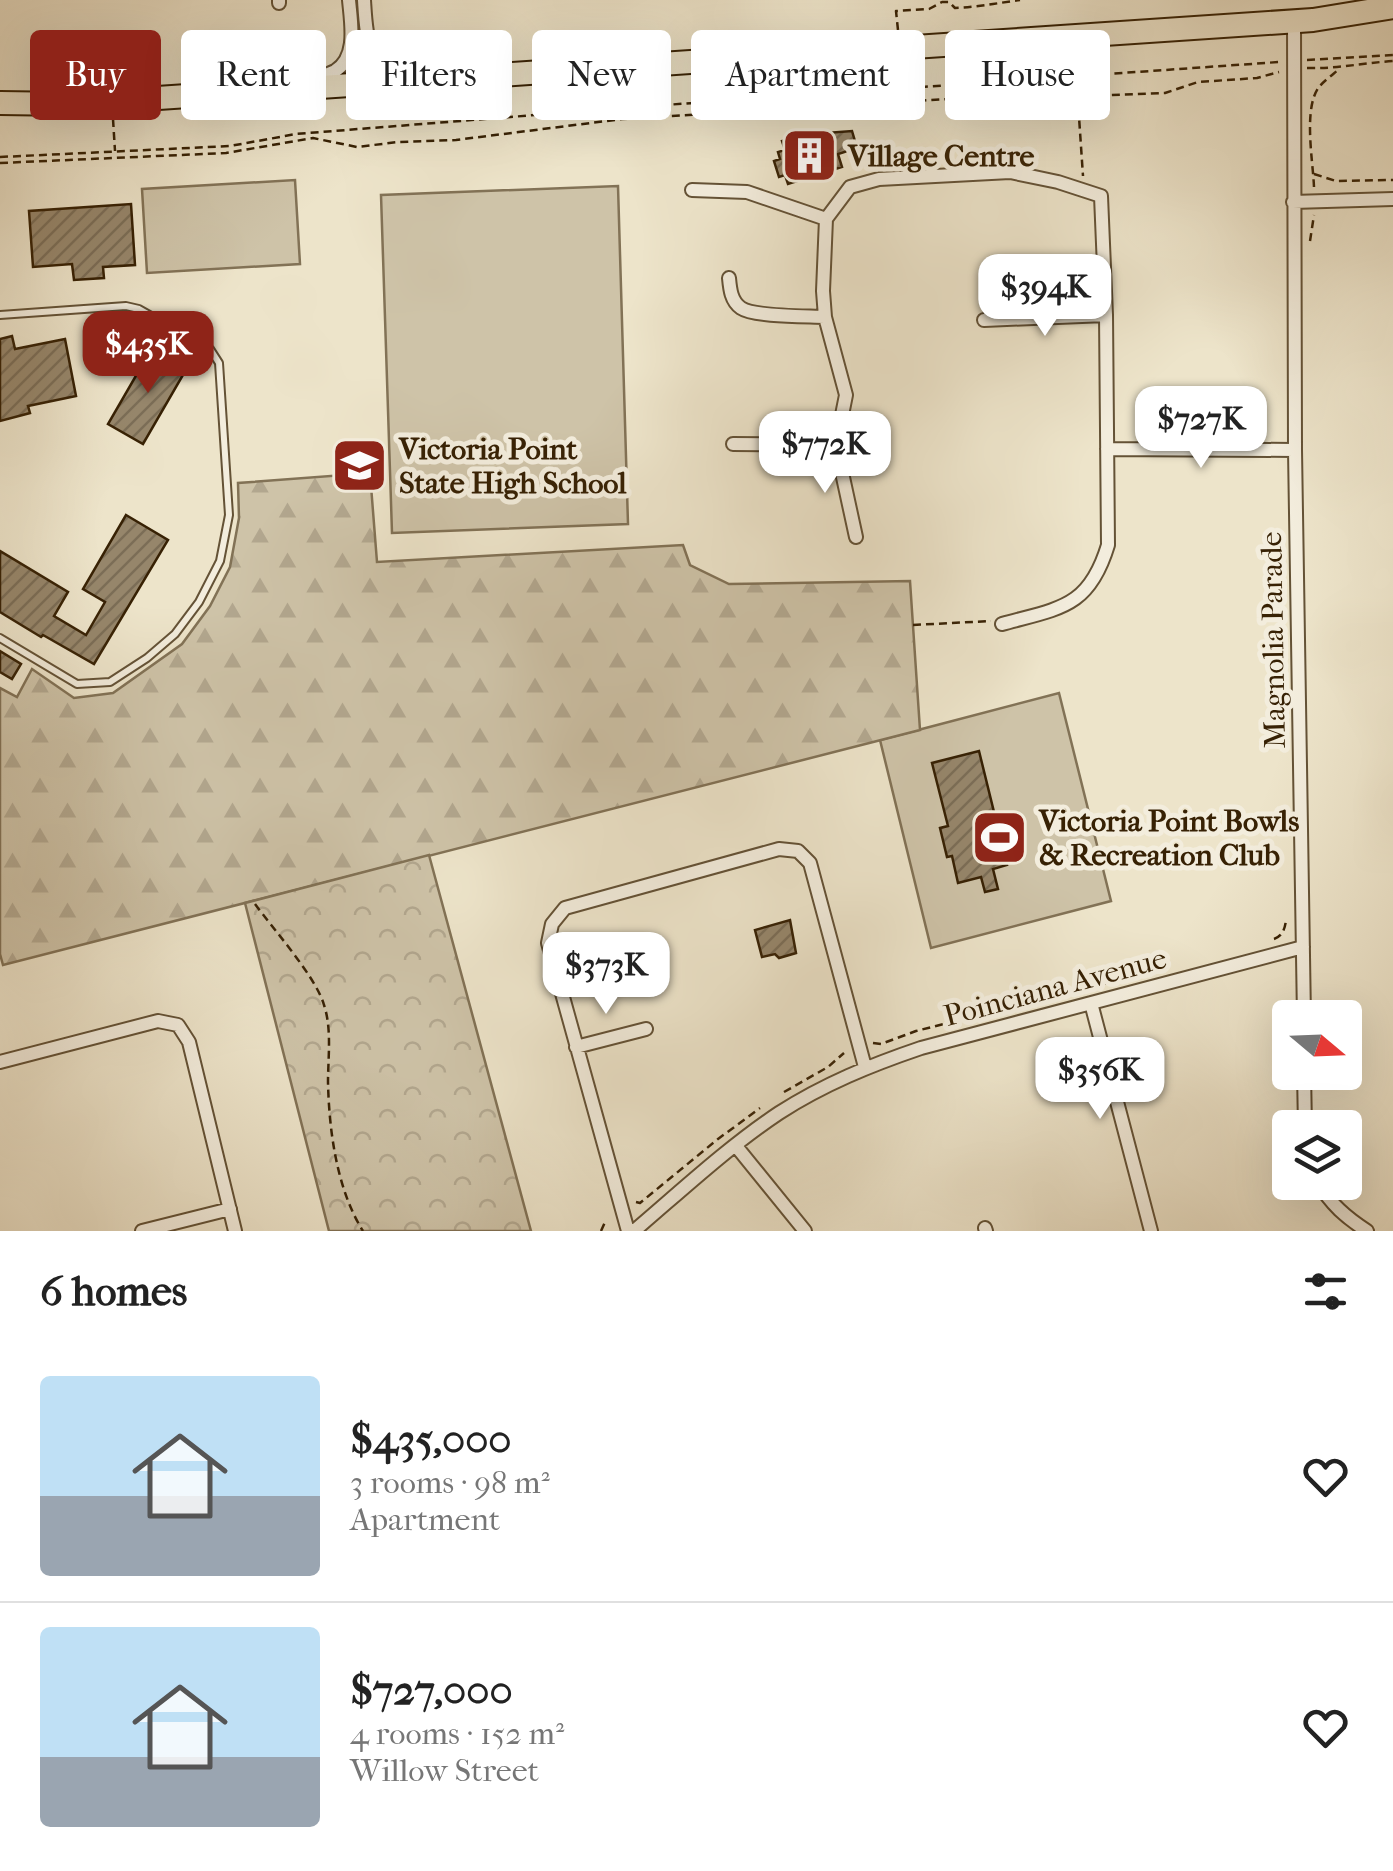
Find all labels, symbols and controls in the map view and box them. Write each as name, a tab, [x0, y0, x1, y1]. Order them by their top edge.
chip: Buy	[30, 30, 161, 120]
chip: Rent	[181, 30, 326, 120]
chip: Filters	[346, 30, 512, 120]
chip: New	[532, 30, 671, 120]
chip: Apartment	[691, 30, 925, 120]
chip: House	[945, 30, 1110, 120]
building icon: Village Centre	[779, 126, 839, 186]
place label: Village Centre	[847, 139, 1035, 174]
pin: $394K	[975, 254, 1115, 339]
text: $394K	[1000, 268, 1090, 305]
pin: $435K	[78, 311, 218, 396]
text: $435K	[105, 325, 191, 362]
pin: $727K	[1131, 386, 1271, 471]
text: $727K	[1157, 400, 1245, 437]
pin: $772K	[755, 411, 895, 496]
text: $772K	[781, 425, 869, 462]
place label: Victoria Point State High School	[398, 432, 627, 501]
school or university icon: Victoria Point State High School	[330, 436, 390, 496]
street label: Magnolia Parade	[1254, 531, 1293, 749]
place label: Victoria Point Bowls & Recreation Club	[1038, 804, 1299, 873]
sports icon: Victoria Point Bowls & Recreation Club	[970, 808, 1030, 868]
pin: $373K	[536, 932, 676, 1017]
street label: Poinciana Avenue	[940, 941, 1170, 1034]
text: $373K	[565, 946, 647, 983]
north arrow	[1272, 1000, 1362, 1090]
map controls	[1272, 1000, 1362, 1200]
pin: $356K	[1030, 1037, 1170, 1122]
text: $356K	[1057, 1051, 1143, 1088]
button: layers	[1272, 1110, 1362, 1200]
icon: filters	[1298, 1264, 1353, 1319]
text: 6 homes	[40, 1267, 187, 1316]
text: $435,000	[350, 1415, 512, 1464]
icon: home	[120, 1416, 240, 1536]
icon: heart	[1298, 1449, 1353, 1504]
text: 3 rooms · 98 m²	[350, 1464, 550, 1501]
text: Apartment	[350, 1501, 500, 1538]
text: $727,000	[350, 1666, 513, 1715]
icon: home	[120, 1667, 240, 1787]
icon: heart	[1298, 1700, 1353, 1755]
text: 4 rooms · 152 m²	[350, 1715, 564, 1752]
text: Willow Street	[350, 1752, 539, 1789]

